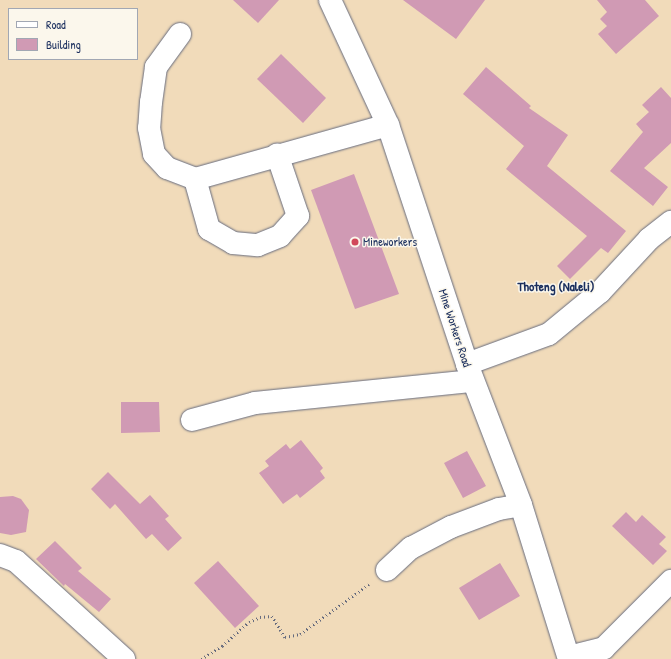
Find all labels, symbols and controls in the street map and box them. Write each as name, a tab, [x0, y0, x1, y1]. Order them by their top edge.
legend	[8, 8, 138, 60]
text: Road	[46, 16, 66, 33]
text: Building	[46, 36, 81, 53]
place label: Mineworkers	[363, 235, 417, 249]
marker: Mineworkers	[350, 237, 360, 247]
district label: Thoteng (Naleli)	[517, 278, 595, 294]
street label: Mine Workers Road	[436, 287, 474, 369]

